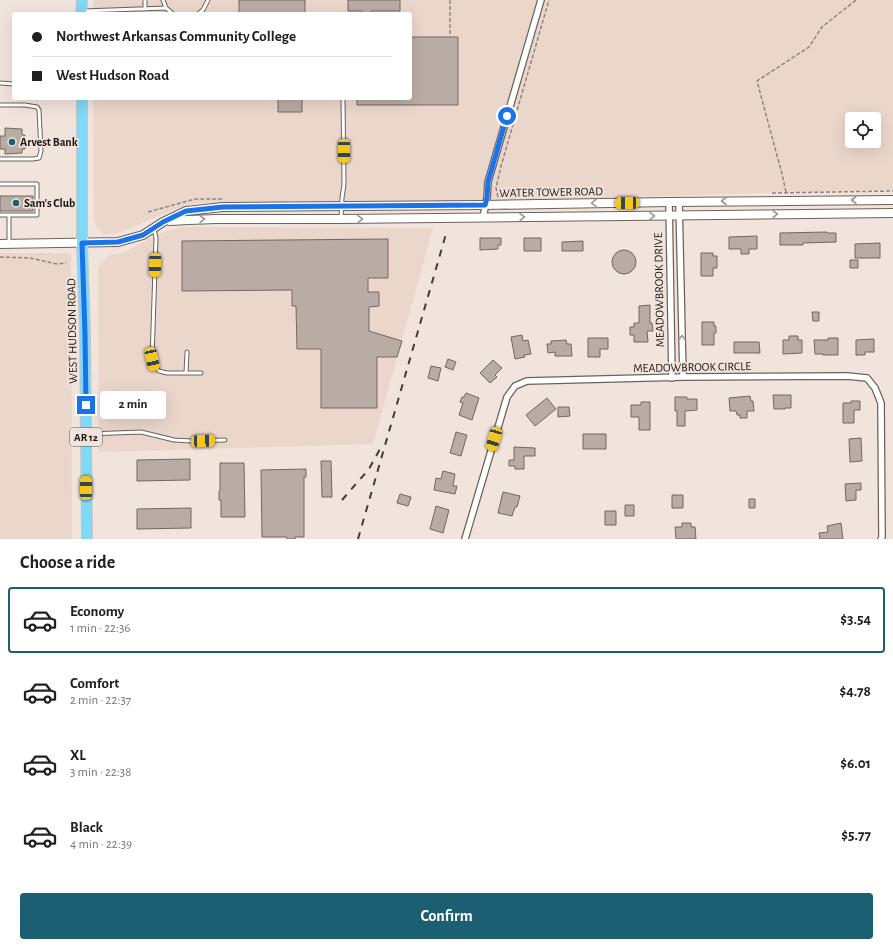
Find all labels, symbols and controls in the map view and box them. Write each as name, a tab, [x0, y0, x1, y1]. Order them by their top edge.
text: Northwest Arkansas Community College	[56, 29, 296, 44]
text: West Hudson Road	[56, 68, 169, 83]
route start	[498, 107, 516, 125]
map controls	[845, 112, 881, 148]
button: locate	[845, 112, 881, 148]
place label: Arvest Bank	[20, 136, 78, 148]
marker: Arvest Bank	[7, 137, 17, 147]
car	[338, 139, 350, 163]
street label: WATER TOWER ROAD	[499, 185, 603, 199]
one-way arrow	[851, 196, 857, 204]
place label: Sam's Club	[24, 197, 75, 209]
car	[615, 197, 639, 209]
one-way arrow	[721, 197, 727, 205]
marker: Sam's Club	[11, 198, 21, 208]
one-way arrow	[591, 199, 597, 207]
one-way arrow	[772, 210, 778, 218]
one-way arrow	[649, 212, 655, 220]
one-way arrow	[519, 213, 525, 221]
one-way arrow	[199, 215, 205, 223]
one-way arrow	[357, 215, 363, 223]
street label: MEADOWBROOK DRIVE	[652, 232, 666, 348]
car	[149, 253, 161, 277]
street label: WEST HUDSON ROAD	[65, 278, 79, 384]
one-way arrow	[678, 335, 687, 341]
car	[144, 346, 160, 372]
street label: MEADOWBROOK CIRCLE	[633, 360, 751, 374]
callout: 2 min	[100, 391, 166, 419]
route end	[77, 396, 95, 414]
text: 2 min	[119, 398, 147, 411]
car	[485, 426, 503, 452]
road number: AR 12	[70, 428, 102, 446]
car	[191, 435, 215, 447]
car	[80, 476, 92, 500]
text: Choose a ride	[20, 554, 115, 572]
icon: car	[22, 602, 58, 638]
text: Economy	[70, 604, 124, 619]
text: $3.54	[840, 612, 871, 627]
text: 1 min · 22:36	[70, 622, 130, 635]
icon: car	[22, 674, 58, 710]
text: Comfort	[70, 676, 119, 691]
text: $4.78	[839, 684, 871, 699]
text: 2 min · 22:37	[70, 694, 131, 707]
icon: car	[22, 746, 58, 782]
text: XL	[70, 748, 86, 763]
text: $6.01	[840, 756, 871, 771]
text: 3 min · 22:38	[70, 766, 131, 779]
icon: car	[22, 818, 58, 854]
text: Black	[70, 820, 103, 835]
text: $5.77	[841, 828, 871, 843]
text: 4 min · 22:39	[70, 838, 132, 851]
button: Confirm	[20, 893, 873, 939]

